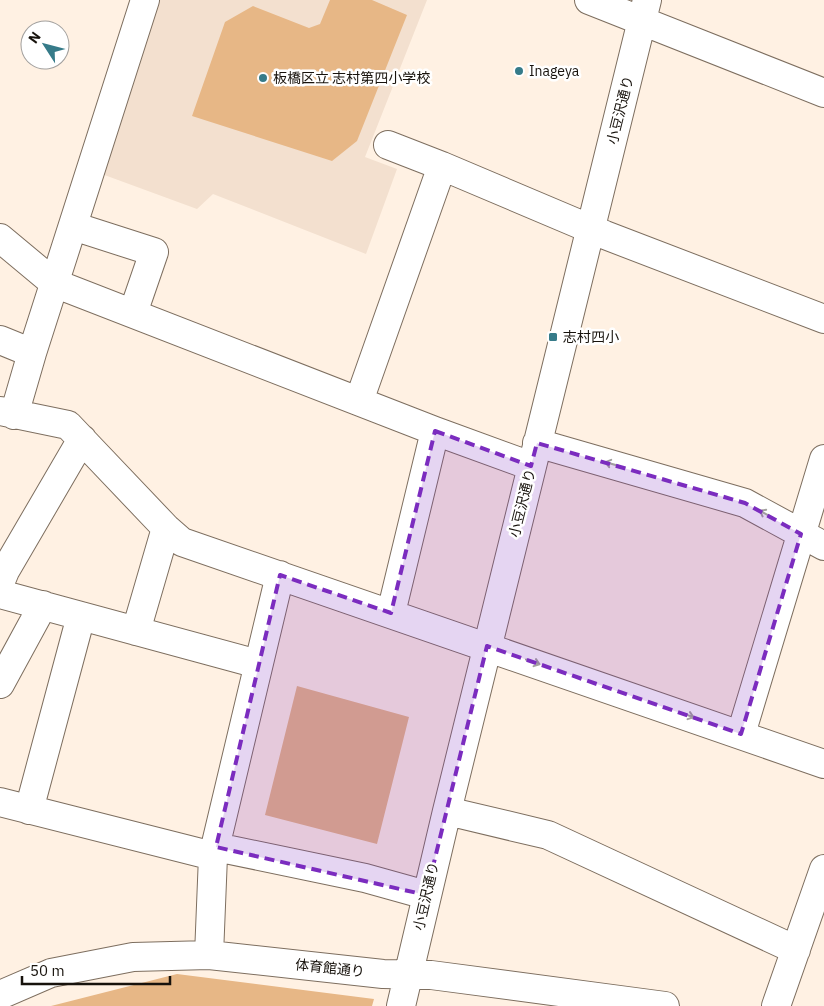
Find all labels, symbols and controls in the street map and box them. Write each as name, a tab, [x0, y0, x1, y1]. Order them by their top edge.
north arrow	[20, 20, 70, 70]
text: N	[24, 28, 45, 47]
place label: Inageya	[529, 62, 580, 80]
marker: Inageya	[513, 65, 525, 77]
place label: 板橋区立 志村第四小学校	[273, 69, 430, 87]
marker: 板橋区立 志村第四小学校	[257, 72, 269, 84]
street label: 小豆沢通り	[603, 74, 637, 146]
place label: 志村四小	[563, 328, 619, 346]
marker: 志村四小	[547, 331, 559, 343]
one-way arrow	[604, 459, 620, 468]
street label: 小豆沢通り	[505, 467, 539, 539]
one-way arrow	[758, 509, 773, 519]
one-way arrow	[525, 658, 541, 667]
one-way arrow	[679, 711, 694, 720]
street label: 小豆沢通り	[409, 860, 443, 932]
scale bar	[22, 954, 170, 986]
street label: 体育館通り	[294, 955, 366, 981]
text: 50 m	[30, 961, 65, 980]

